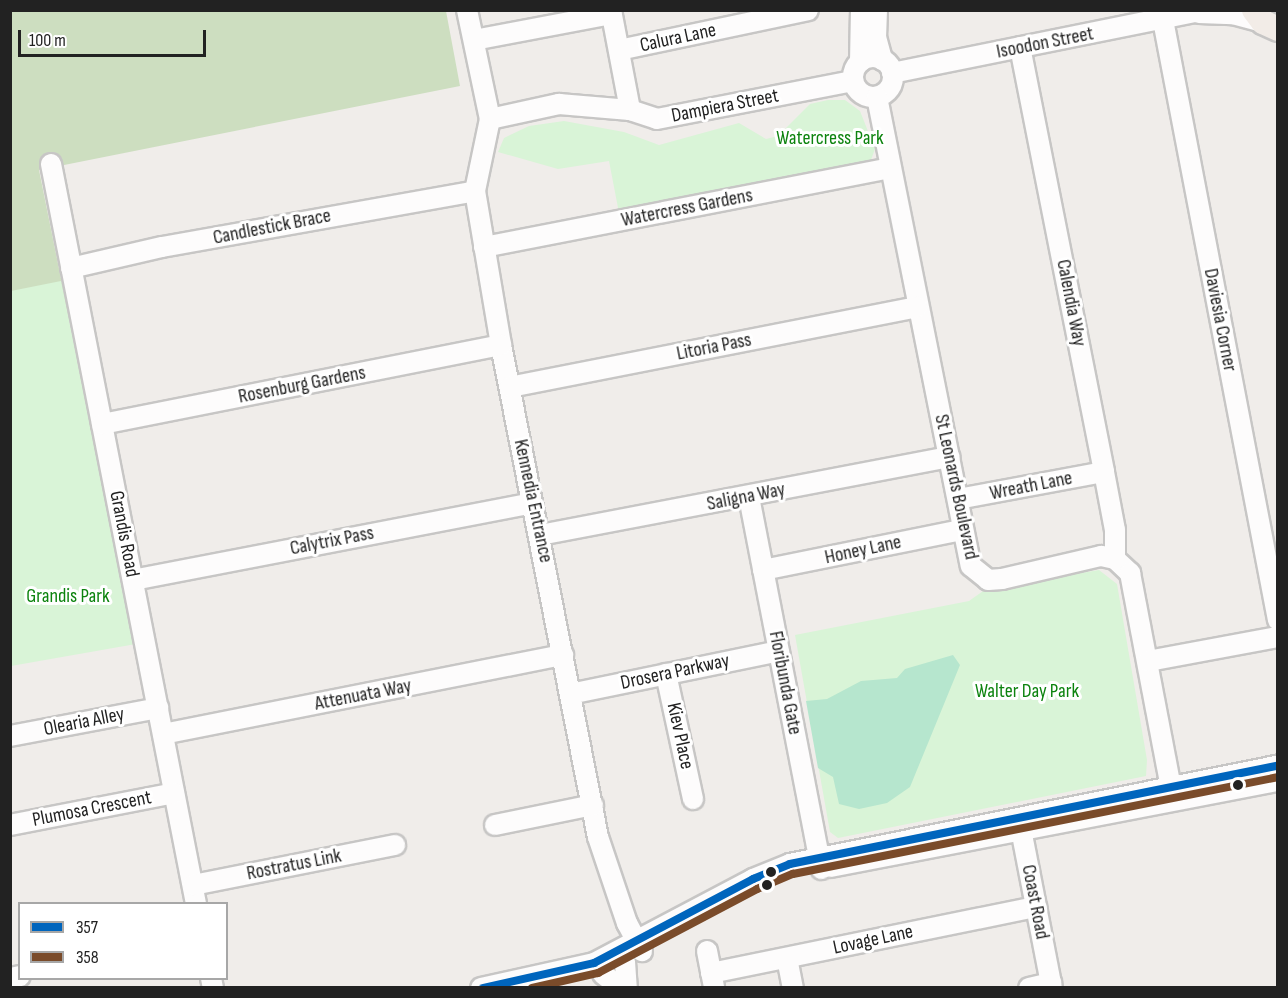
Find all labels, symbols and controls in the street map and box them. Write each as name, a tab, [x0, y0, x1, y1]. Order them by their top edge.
scale bar	[21, 18, 208, 56]
street label: Calura Lane	[638, 18, 718, 58]
street label: Isoodon Street	[994, 22, 1096, 64]
text: 100 m	[29, 30, 66, 51]
street label: Dampiera Street	[669, 84, 781, 128]
park label: Watercress Park	[776, 126, 884, 150]
street label: Watercress Gardens	[619, 183, 755, 233]
street label: Candlestick Brace	[211, 204, 333, 250]
street label: Calendia Way	[1051, 257, 1091, 349]
street label: Daviesia Corner	[1198, 266, 1242, 374]
street label: Litoria Pass	[675, 328, 753, 366]
street label: Rosenburg Gardens	[236, 361, 368, 409]
street label: St Leonards Boulevard	[929, 412, 983, 562]
street label: Kennedia Entrance	[508, 437, 558, 565]
street label: Wreath Lane	[988, 466, 1074, 506]
street label: Saligna Way	[705, 478, 787, 516]
street label: Grandis Road	[104, 489, 144, 579]
street label: Calytrix Pass	[288, 521, 376, 561]
street label: Honey Lane	[823, 530, 903, 570]
park label: Grandis Park	[26, 584, 110, 608]
street label: Floribunda Gate	[763, 629, 807, 737]
street label: Drosera Parkway	[618, 649, 732, 695]
street label: Attenuata Way	[313, 674, 413, 716]
park label: Walter Day Park	[975, 679, 1079, 703]
street label: Kiev Place	[661, 701, 699, 771]
street label: Olearia Alley	[42, 702, 126, 742]
unlabelled marker	[1232, 779, 1244, 791]
street label: Plumosa Crescent	[30, 786, 154, 832]
street label: Rostratus Link	[245, 844, 343, 886]
street label: Coast Road	[1016, 863, 1054, 941]
unlabelled marker	[765, 866, 777, 878]
unlabelled marker	[761, 879, 773, 891]
legend	[18, 902, 228, 980]
text: 357	[76, 917, 98, 938]
street label: Lovage Lane	[831, 920, 915, 960]
text: 358	[76, 947, 99, 968]

